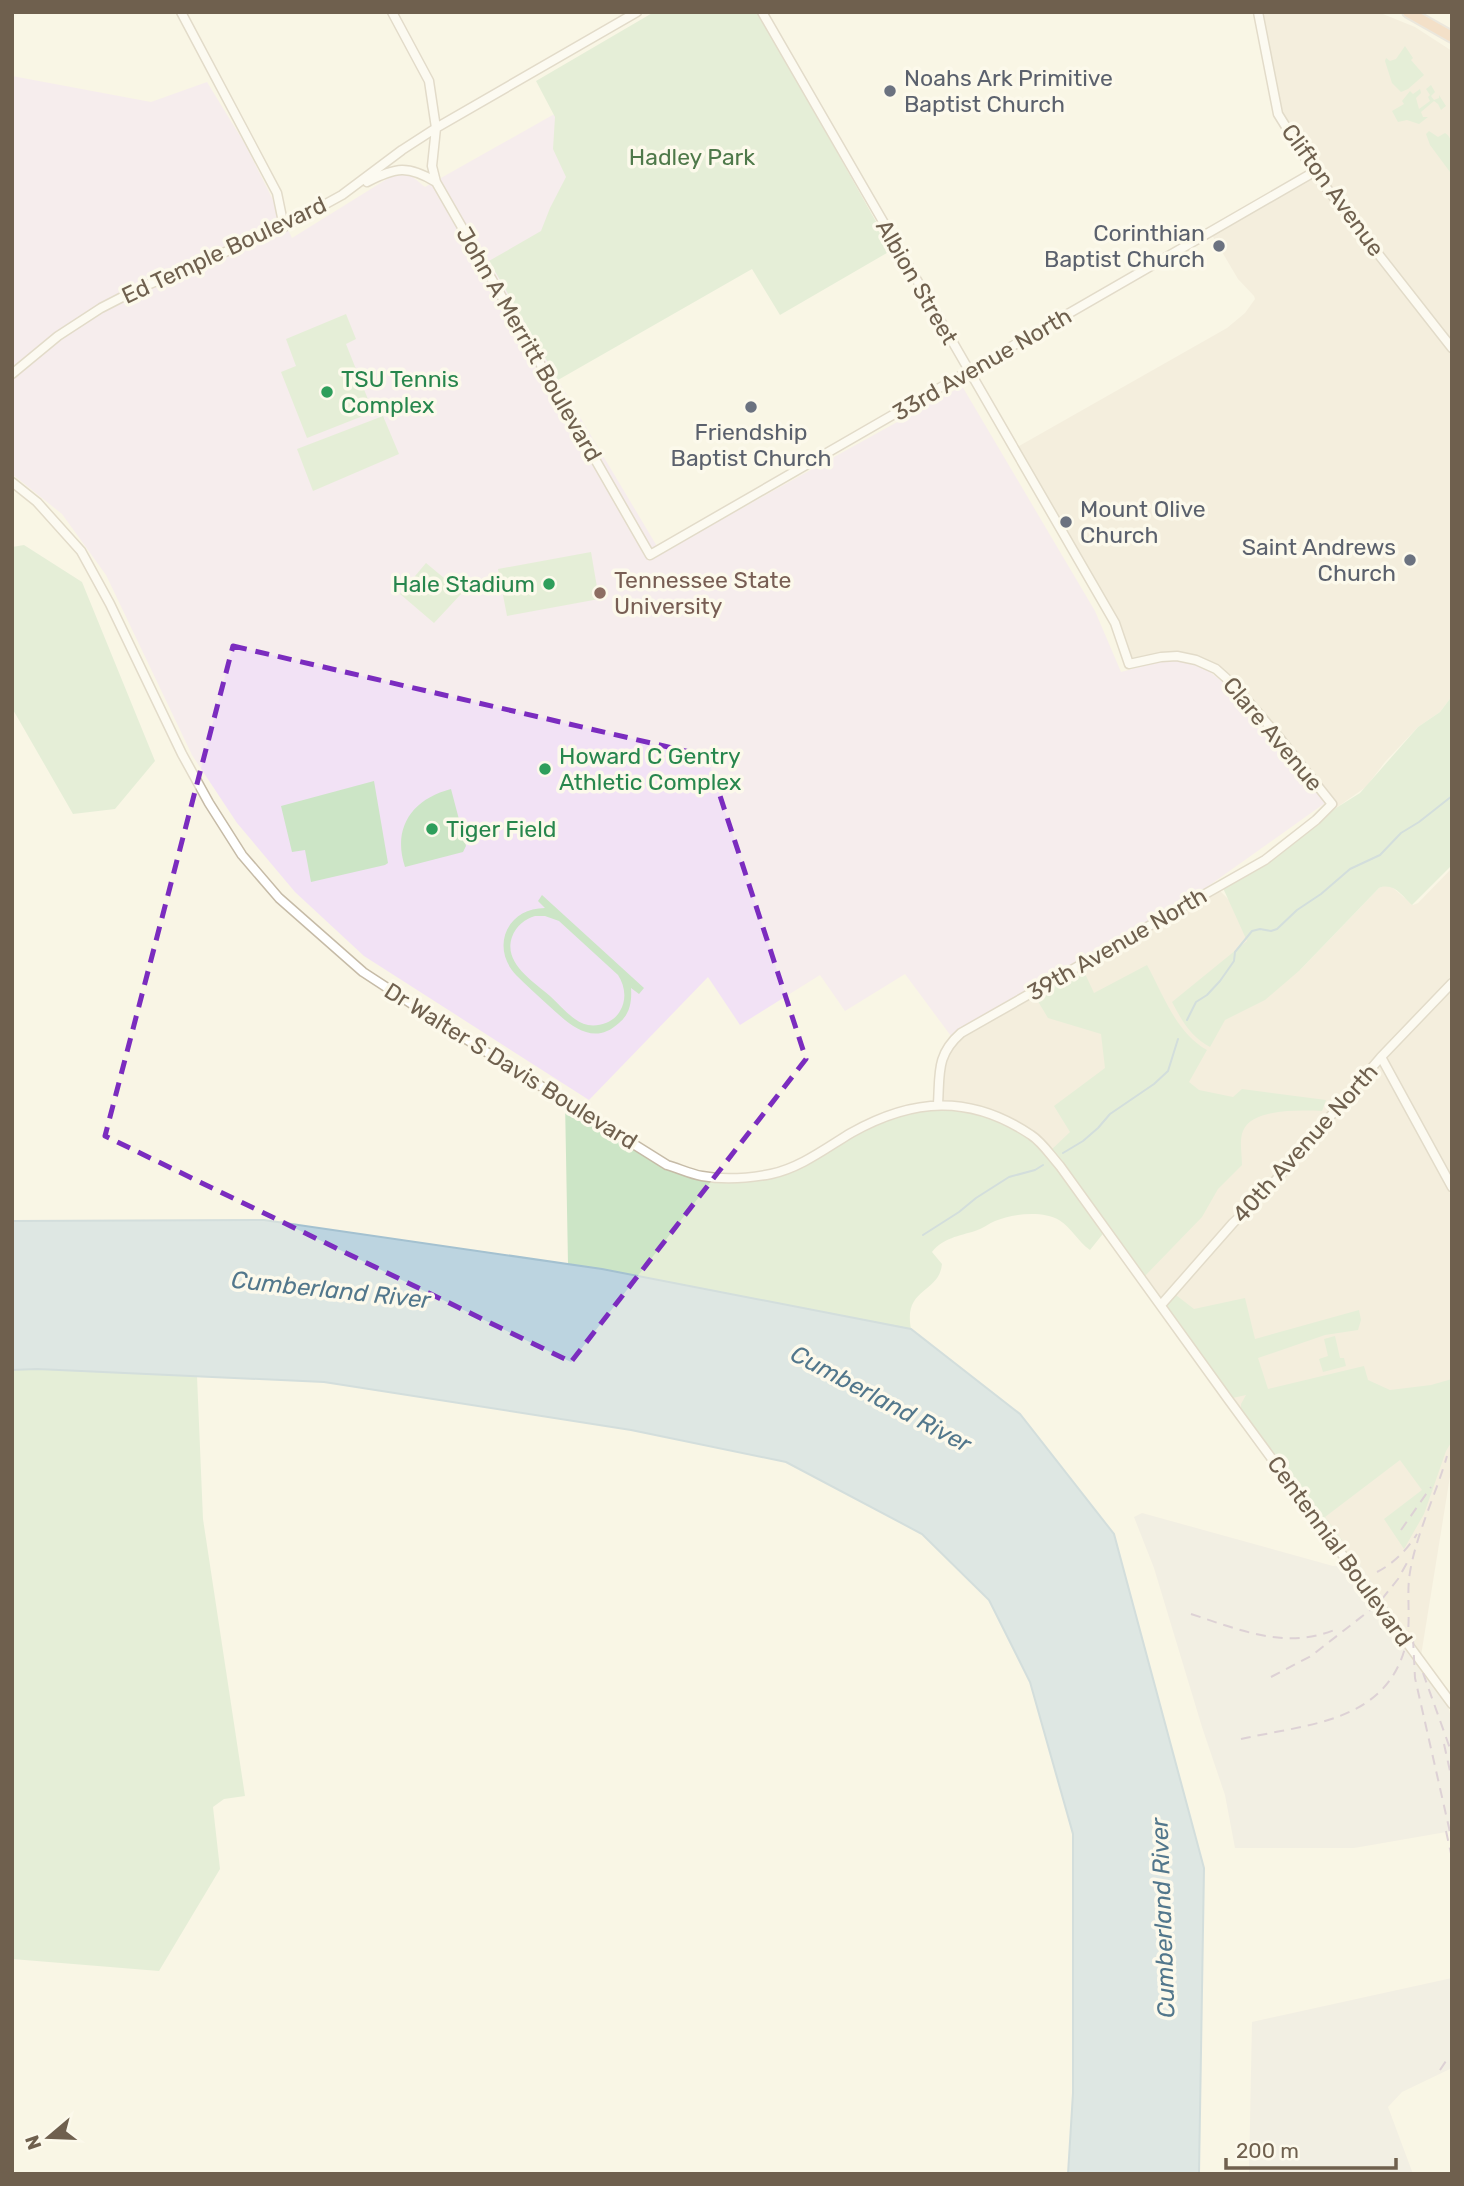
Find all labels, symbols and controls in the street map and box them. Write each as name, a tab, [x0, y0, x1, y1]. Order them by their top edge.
place label: Noahs Ark Primitive Baptist Church	[904, 64, 1113, 118]
marker: Noahs Ark Primitive Baptist Church	[882, 83, 898, 99]
street label: Clifton Avenue	[1276, 118, 1390, 262]
park label: Hadley Park	[629, 143, 755, 171]
street label: Ed Temple Boulevard	[117, 190, 331, 310]
street label: Albion Street	[870, 215, 964, 349]
place label: Corinthian Baptist Church	[1044, 219, 1205, 273]
street label: John A Merritt Boulevard	[450, 222, 608, 466]
marker: Corinthian Baptist Church	[1211, 238, 1227, 254]
street label: 33rd Avenue North	[888, 301, 1076, 427]
place label: TSU Tennis Complex	[341, 365, 459, 419]
marker: TSU Tennis Complex	[319, 384, 335, 400]
marker: Friendship Baptist Church	[743, 399, 759, 415]
place label: Friendship Baptist Church	[671, 418, 831, 472]
place label: Mount Olive Church	[1080, 495, 1206, 549]
marker: Mount Olive Church	[1058, 514, 1074, 530]
place label: Saint Andrews Church	[1242, 533, 1396, 587]
marker: Saint Andrews Church	[1402, 552, 1418, 568]
place label: Tennessee State University	[614, 566, 791, 620]
place label: Hale Stadium	[392, 570, 535, 598]
marker: Hale Stadium	[541, 576, 557, 592]
marker: Tennessee State University	[592, 585, 608, 601]
street label: Clare Avenue	[1217, 671, 1329, 797]
place label: Howard C Gentry Athletic Complex	[559, 742, 741, 796]
marker: Howard C Gentry Athletic Complex	[537, 761, 553, 777]
place label: Tiger Field	[446, 815, 556, 843]
marker: Tiger Field	[424, 821, 440, 837]
street label: 39th Avenue North	[1022, 881, 1212, 1007]
street label: Dr Walter S Davis Boulevard	[379, 977, 643, 1155]
street label: 40th Avenue North	[1226, 1058, 1384, 1228]
water label: Cumberland River	[230, 1266, 433, 1314]
water label: Cumberland River	[786, 1340, 977, 1459]
street label: Centennial Boulevard	[1261, 1450, 1419, 1652]
water label: Cumberland River	[1145, 1817, 1180, 2019]
north arrow	[14, 2102, 84, 2172]
scale bar	[1226, 2126, 1396, 2170]
text: N	[20, 2132, 46, 2153]
text: 200 m	[1236, 2138, 1299, 2163]

